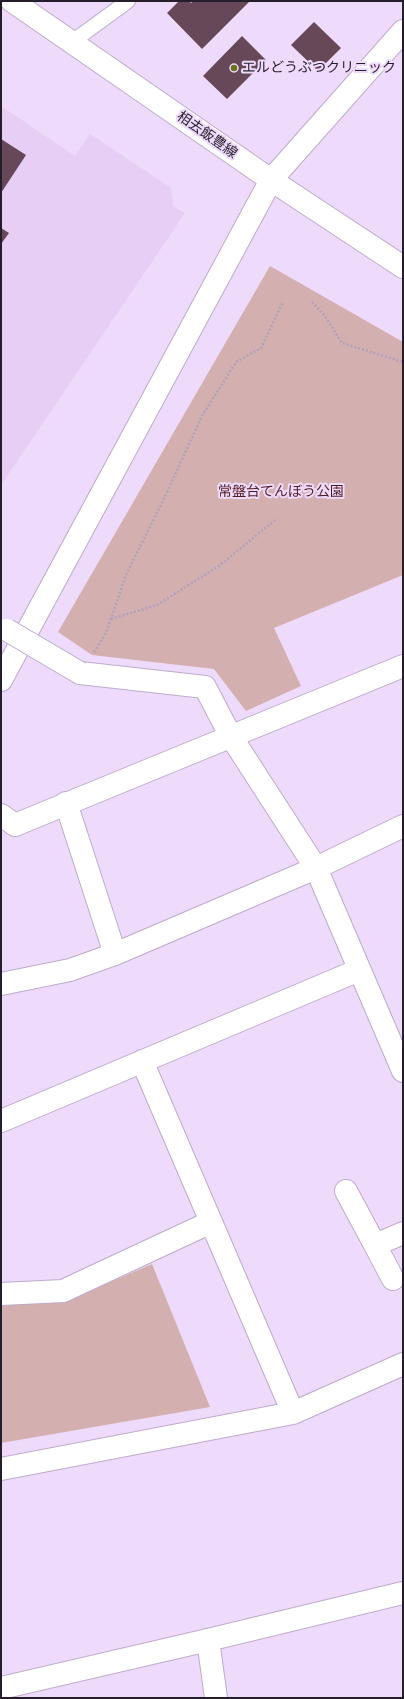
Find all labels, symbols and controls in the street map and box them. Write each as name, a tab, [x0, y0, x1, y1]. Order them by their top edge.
place label: エルどうぶつクリニック	[242, 60, 396, 76]
marker: エルどうぶつクリニック	[229, 63, 239, 73]
street label: 相去飯豊線	[174, 108, 240, 162]
park label: 常盤台てんぼう公園	[218, 484, 344, 500]

